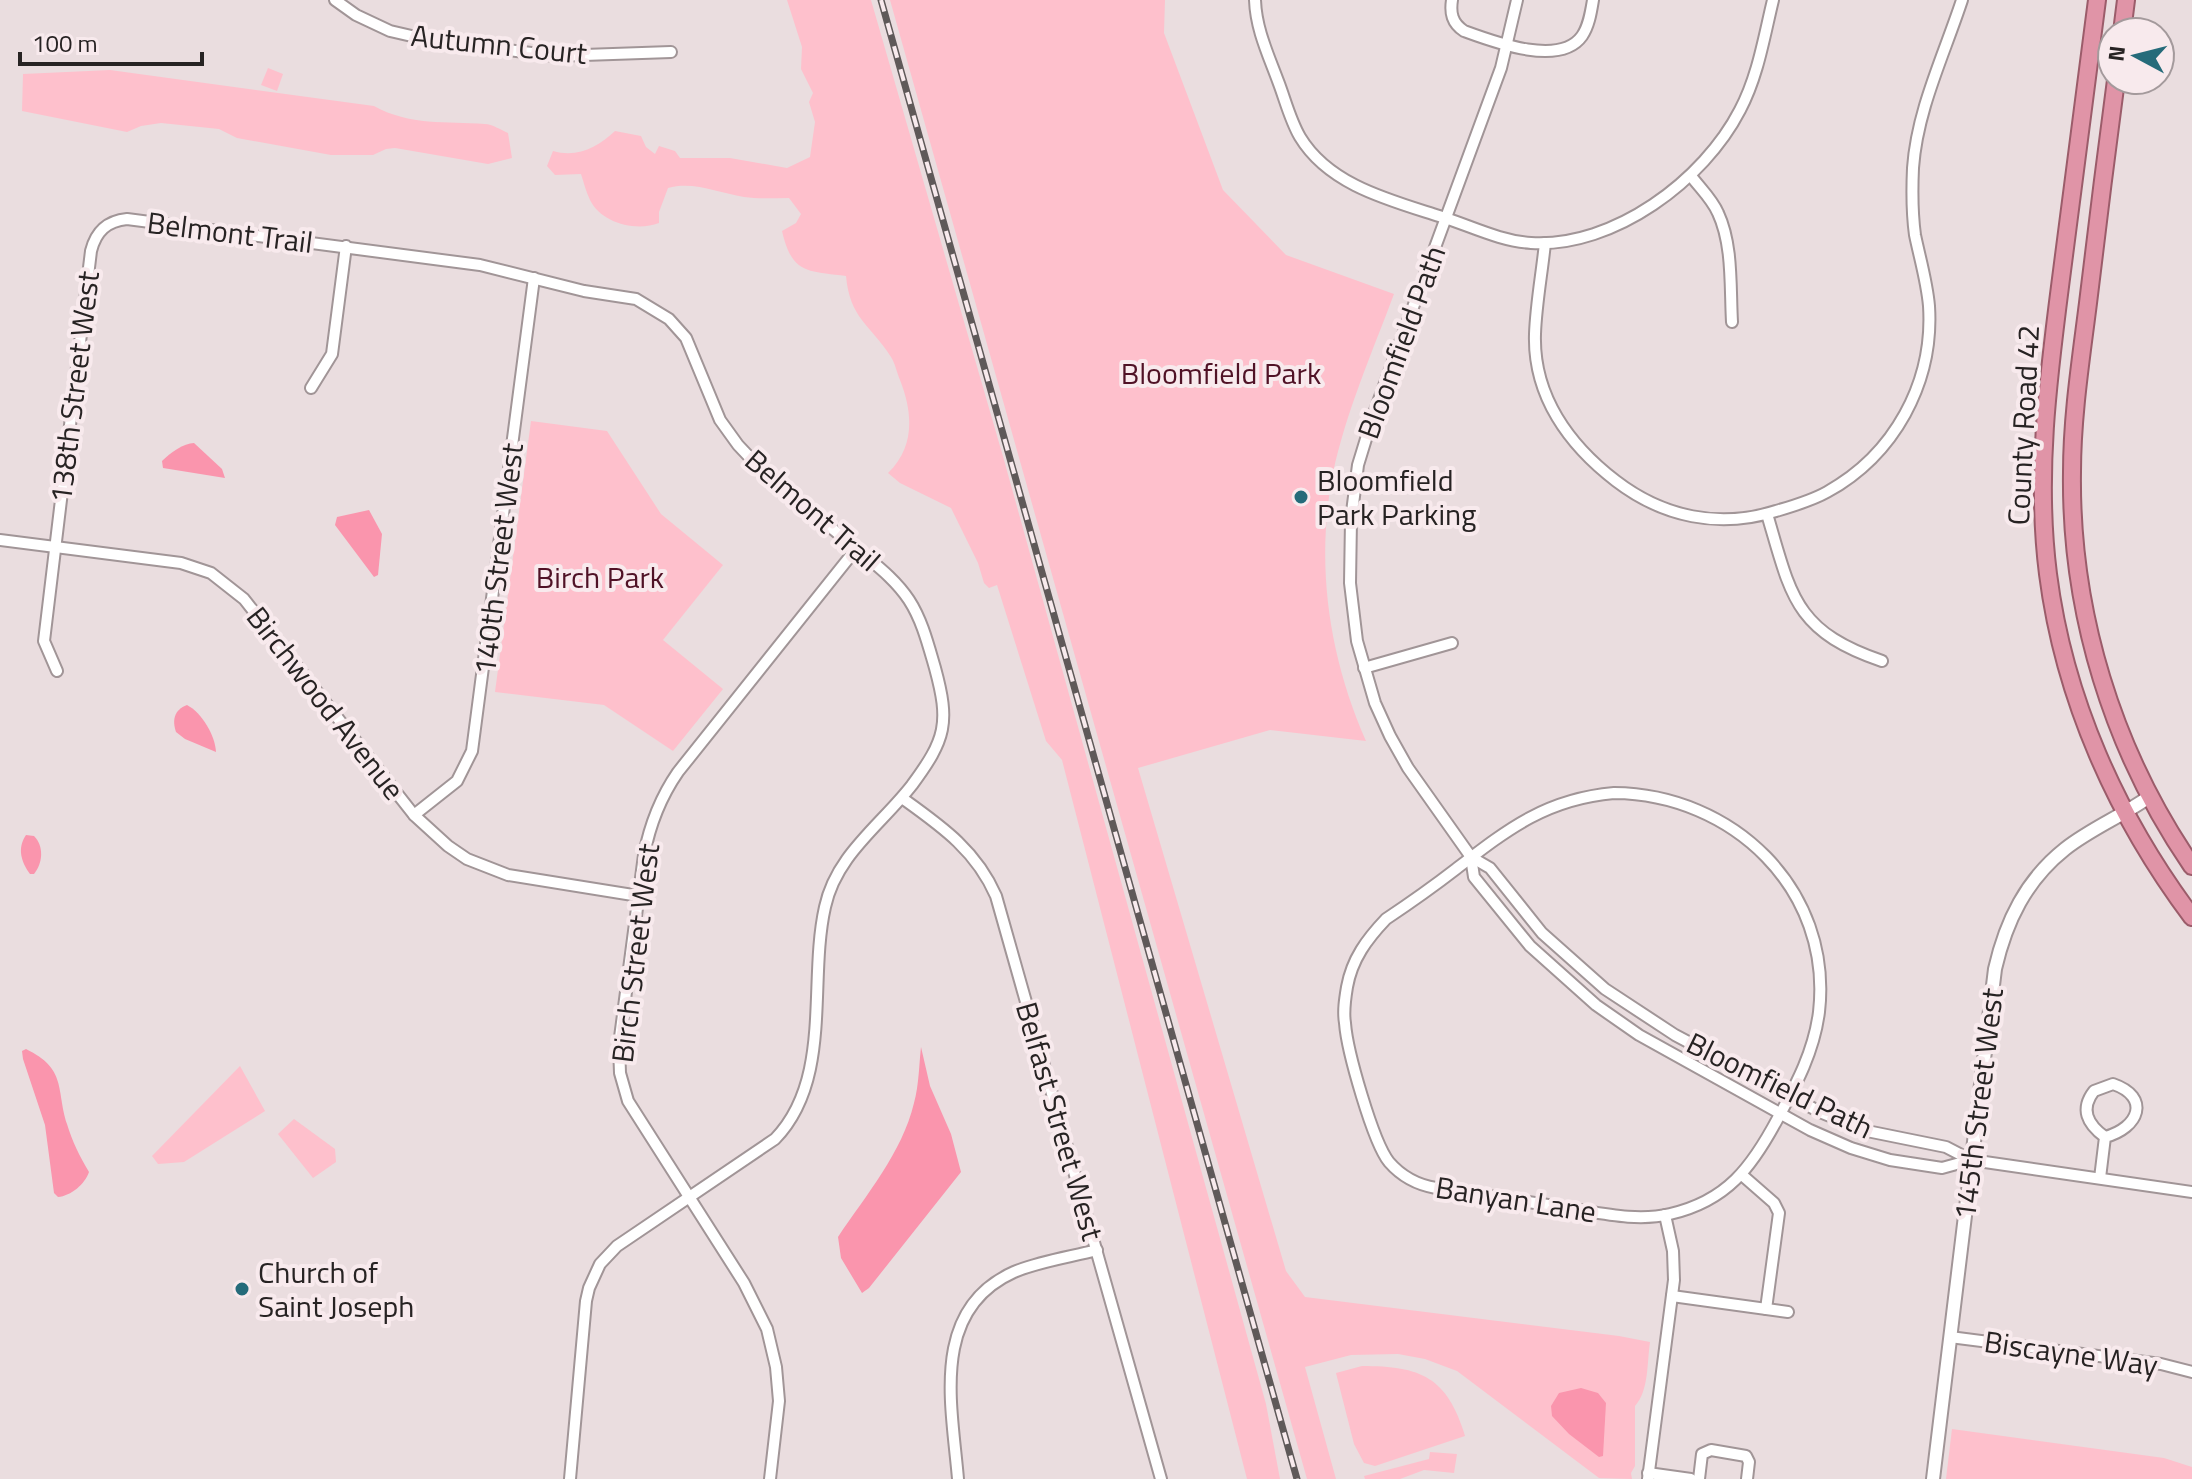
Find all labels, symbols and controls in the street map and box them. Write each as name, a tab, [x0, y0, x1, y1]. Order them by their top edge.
street label: Autumn Court	[409, 12, 590, 76]
scale bar	[20, 16, 202, 66]
north arrow	[2096, 16, 2176, 96]
text: 100 m	[32, 25, 98, 61]
text: N	[2098, 44, 2134, 63]
street label: Belmont Trail	[144, 199, 316, 265]
street label: Bloomfield Path	[1345, 239, 1457, 445]
street label: 138th Street West	[37, 268, 111, 506]
street label: County Road 42	[1995, 324, 2051, 526]
park label: Bloomfield Park	[1121, 350, 1321, 396]
street label: Belmont Trail	[735, 438, 891, 582]
street label: 140th Street West	[461, 440, 535, 678]
place label: Bloomfield Park Parking	[1317, 457, 1477, 537]
marker: Bloomfield Park Parking	[1292, 488, 1310, 506]
park label: Birch Park	[536, 554, 664, 600]
street label: Birchwood Avenue	[236, 596, 416, 810]
street label: Birch Street West	[599, 840, 671, 1065]
street label: 145th Street West	[1941, 985, 2015, 1223]
street label: Belfast Street West	[1004, 996, 1116, 1246]
street label: Bloomfield Path	[1679, 1020, 1881, 1150]
street label: Banyan Lane	[1432, 1164, 1600, 1234]
place label: Church of Saint Joseph	[258, 1249, 414, 1329]
marker: Church of Saint Joseph	[233, 1280, 251, 1298]
street label: Biscayne Way	[1981, 1318, 2161, 1388]

